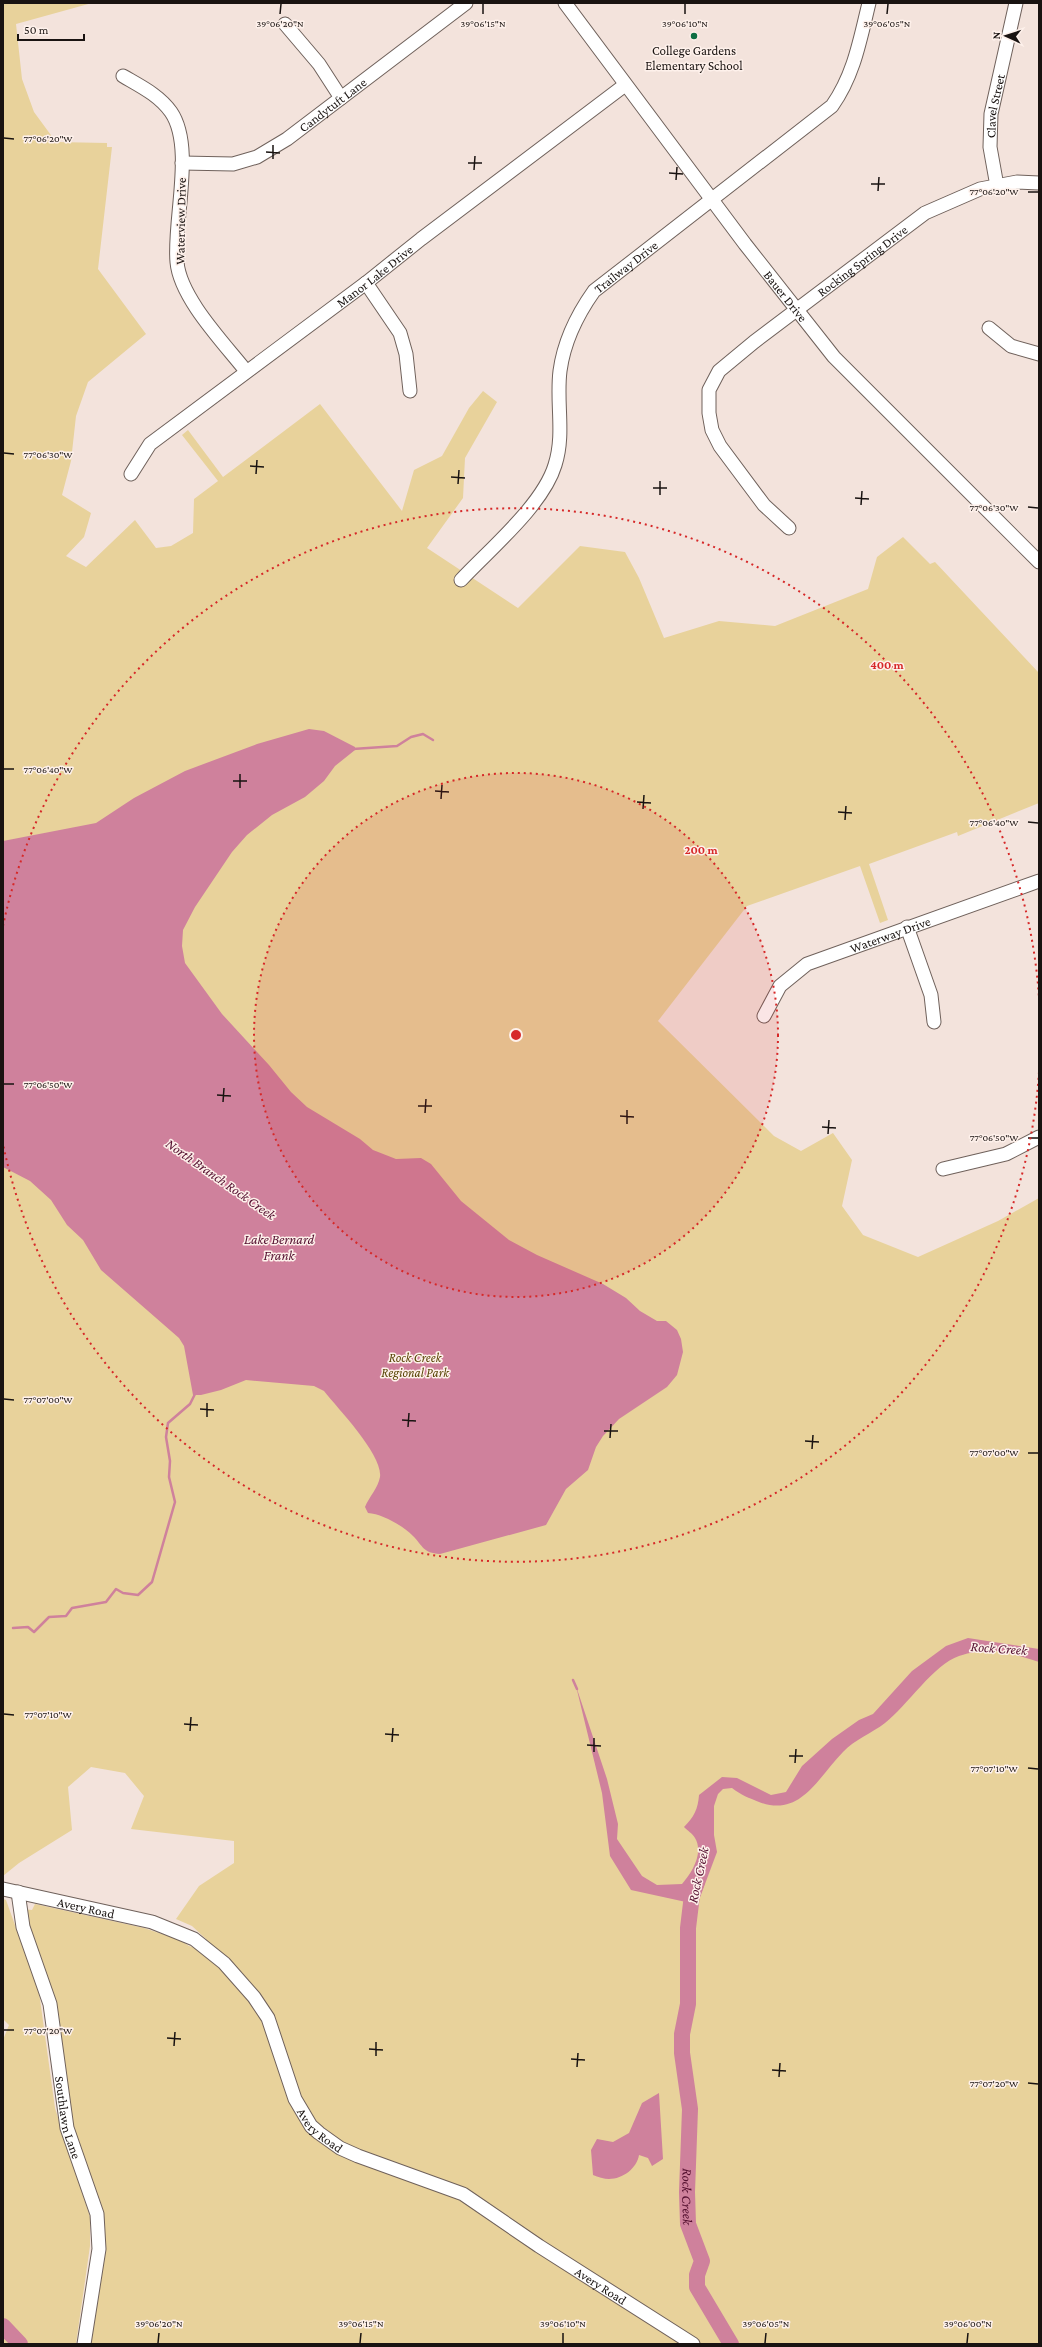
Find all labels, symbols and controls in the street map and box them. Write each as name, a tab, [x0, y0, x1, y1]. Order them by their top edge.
scale bar	[18, 16, 84, 42]
north arrow	[986, 16, 1026, 56]
text: 39°06'20"N	[256, 18, 304, 29]
text: 39°06'15"N	[461, 18, 506, 29]
text: 39°06'10"N	[662, 18, 708, 29]
text: 39°06'05"N	[864, 18, 911, 29]
text: 50 m	[24, 23, 49, 37]
marker: College Gardens Elementary School	[689, 31, 699, 41]
text: N	[990, 31, 1002, 40]
place label: College Gardens Elementary School	[645, 43, 743, 73]
street label: Clavel Street	[983, 72, 1008, 138]
street label: Candytuft Lane	[296, 74, 370, 135]
text: 77°06'20"W	[23, 133, 73, 144]
street label: Waterview Drive	[172, 177, 189, 265]
text: 77°06'20"W	[969, 186, 1019, 197]
street label: Rocking Spring Drive	[814, 222, 911, 300]
street label: Trailway Drive	[591, 237, 661, 296]
street label: Manor Lake Drive	[334, 242, 416, 310]
street label: Bauer Drive	[761, 268, 811, 325]
text: 77°06'30"W	[24, 449, 73, 460]
text: 77°06'30"W	[970, 502, 1019, 513]
text: 400 m	[870, 658, 905, 672]
text: 77°06'40"W	[24, 764, 73, 775]
text: 77°06'40"W	[970, 817, 1019, 828]
text: 200 m	[684, 843, 718, 857]
street label: Waterway Drive	[848, 913, 933, 956]
centre of rings	[509, 1028, 523, 1042]
text: 77°06'50"W	[24, 1079, 73, 1090]
text: 77°06'50"W	[970, 1132, 1019, 1143]
water label: North Branch Rock Creek	[163, 1135, 280, 1223]
water label: Lake Bernard Frank	[244, 1231, 315, 1263]
park label: Rock Creek Regional Park	[381, 1350, 450, 1380]
text: 77°07'00"W	[23, 1394, 73, 1405]
text: 77°07'00"W	[969, 1447, 1019, 1458]
water label: Rock Creek	[970, 1638, 1029, 1658]
text: 77°07'10"W	[24, 1709, 72, 1720]
text: 77°07'10"W	[970, 1763, 1018, 1774]
water label: Rock Creek	[684, 1845, 712, 1904]
street label: Avery Road	[56, 1894, 116, 1922]
text: 77°07'20"W	[24, 2025, 73, 2036]
street label: Southlawn Lane	[52, 2075, 84, 2161]
text: 77°07'20"W	[970, 2078, 1019, 2089]
street label: Avery Road	[294, 2105, 346, 2156]
water label: Rock Creek	[679, 2168, 696, 2226]
street label: Avery Road	[572, 2264, 629, 2308]
text: 39°06'20"N	[135, 2318, 183, 2329]
text: 39°06'15"N	[339, 2318, 384, 2329]
text: 39°06'10"N	[540, 2318, 586, 2329]
text: 39°06'05"N	[743, 2318, 790, 2329]
text: 39°06'00"N	[944, 2318, 992, 2329]

